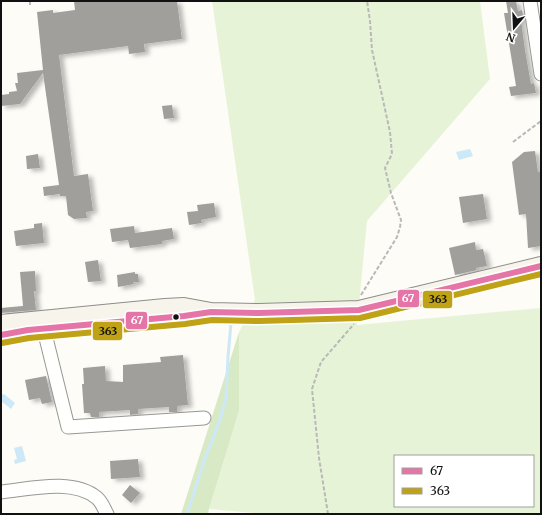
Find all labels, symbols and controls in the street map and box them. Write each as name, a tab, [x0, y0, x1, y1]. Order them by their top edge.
north arrow	[494, 8, 534, 48]
text: N	[504, 29, 517, 45]
line badge: 67	[397, 289, 420, 308]
line badge: 363	[422, 290, 453, 309]
text: 67	[402, 291, 415, 305]
text: 363	[429, 292, 447, 306]
line badge: 67	[125, 311, 148, 330]
unlabelled marker	[171, 312, 181, 322]
text: 67	[131, 313, 144, 327]
line badge: 363	[92, 321, 123, 341]
text: 363	[99, 324, 117, 338]
legend	[394, 455, 534, 507]
text: 67	[430, 463, 443, 478]
text: 363	[430, 483, 450, 498]

